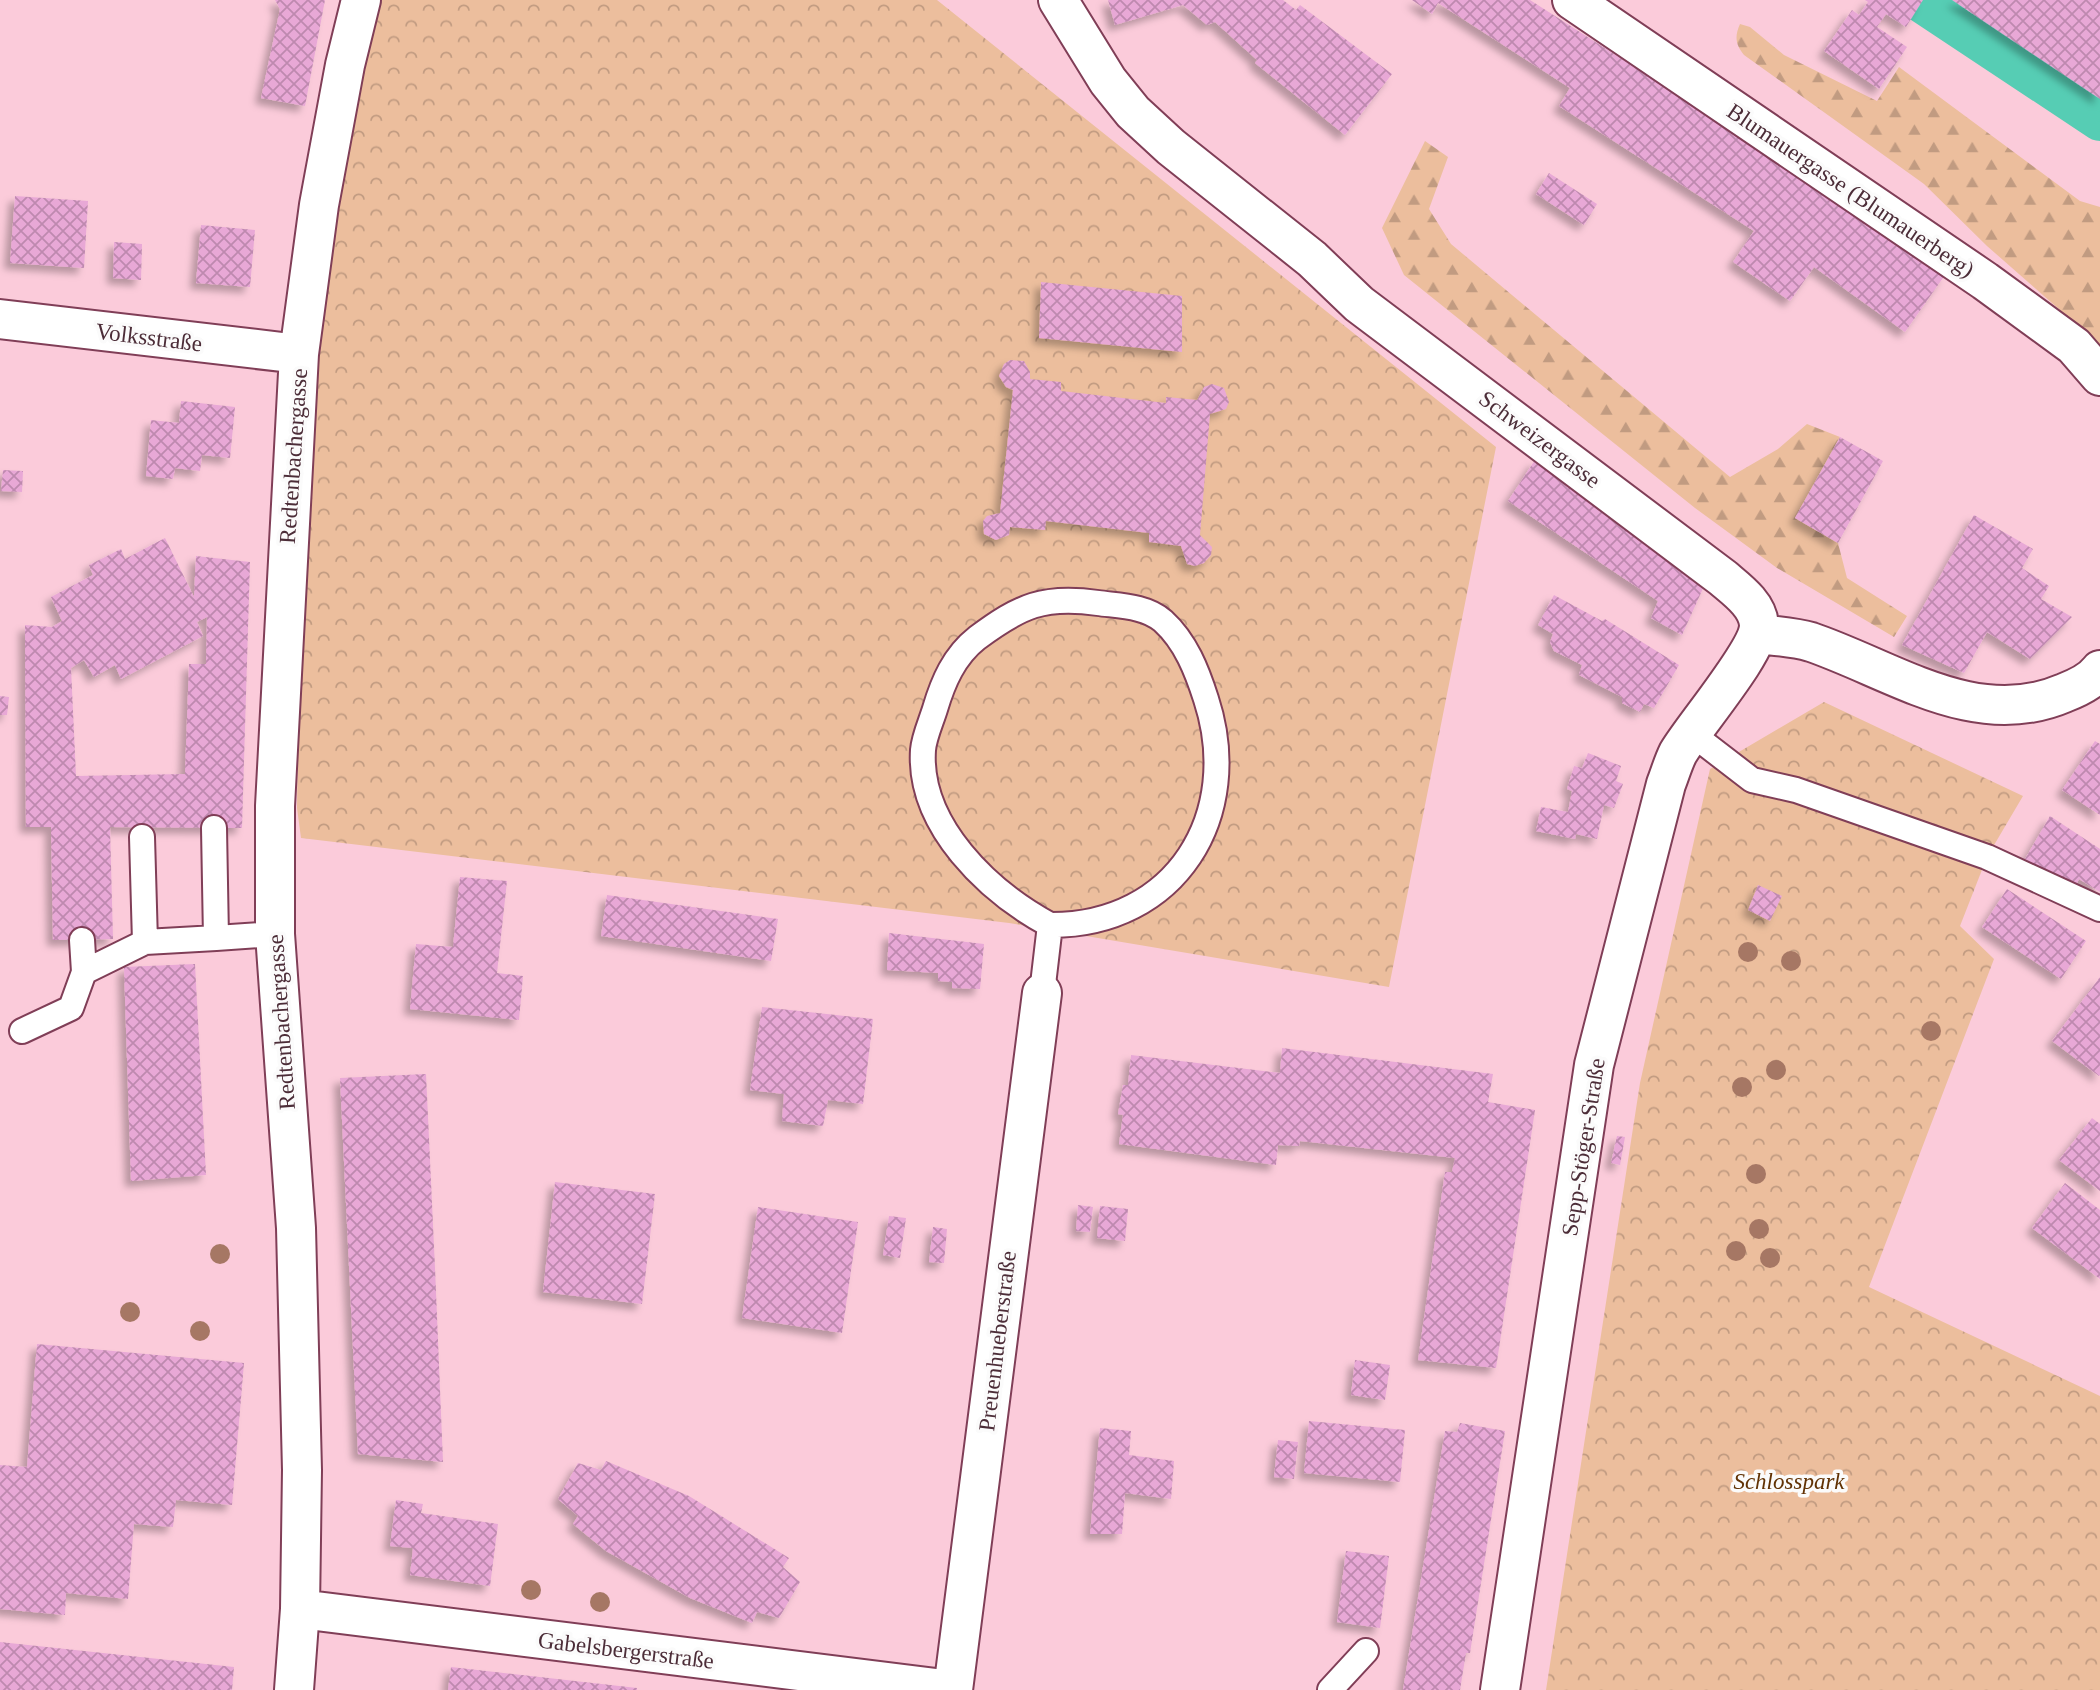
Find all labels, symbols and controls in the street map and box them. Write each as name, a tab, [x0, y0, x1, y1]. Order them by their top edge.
street label: Blumauergasse (Blumauerberg)	[1723, 98, 1979, 283]
street label: Volksstraße	[94, 319, 204, 356]
street label: Redtenbachergasse	[275, 367, 312, 545]
street label: Schweizergasse	[1474, 386, 1605, 493]
street label: Redtenbachergasse	[263, 933, 300, 1111]
street label: Sepp-Stöger-Straße	[1557, 1056, 1610, 1238]
street label: Preuenhueberstraße	[974, 1250, 1021, 1433]
park label: Schlosspark	[1733, 1469, 1845, 1494]
street label: Gabelsbergerstraße	[537, 1627, 715, 1674]

